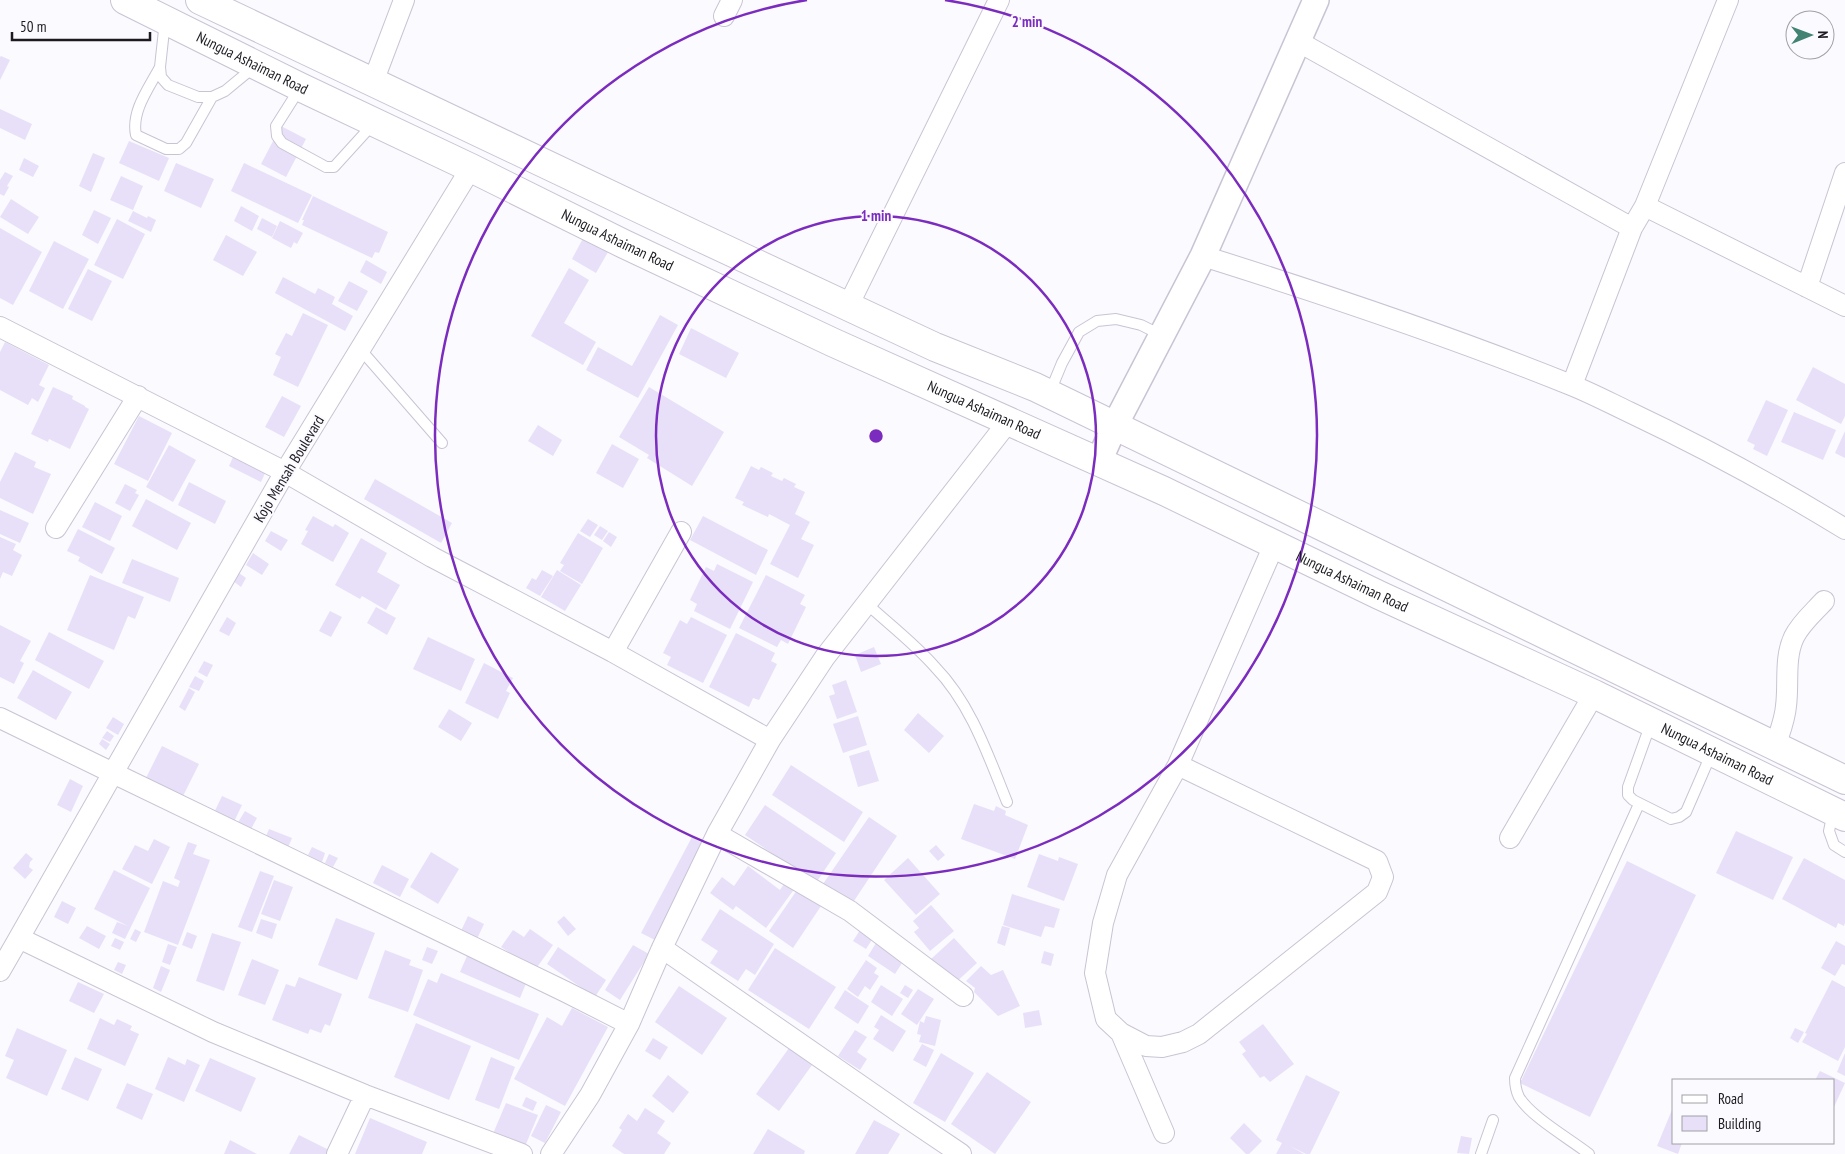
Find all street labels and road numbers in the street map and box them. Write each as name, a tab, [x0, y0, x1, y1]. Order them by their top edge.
street label: Nungua Ashaiman Road	[193, 27, 311, 98]
street label: Nungua Ashaiman Road	[559, 205, 677, 275]
street label: Nungua Ashaiman Road	[925, 376, 1044, 443]
street label: Kojo Mensah Boulevard	[249, 412, 328, 526]
street label: Nungua Ashaiman Road	[1293, 546, 1411, 616]
street label: Nungua Ashaiman Road	[1658, 718, 1776, 789]

